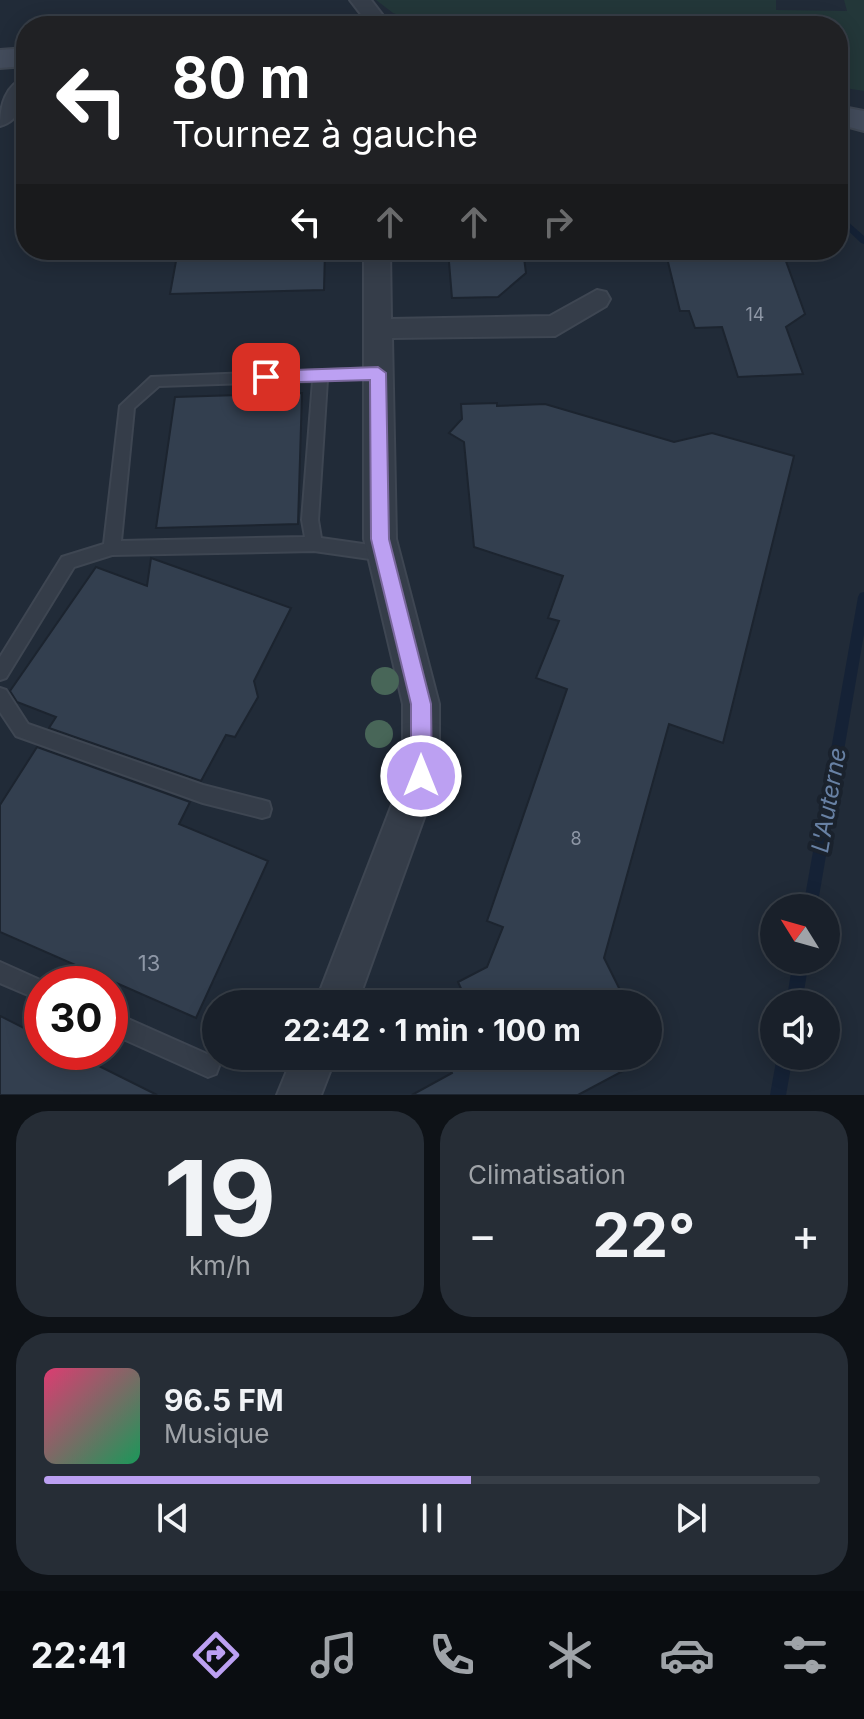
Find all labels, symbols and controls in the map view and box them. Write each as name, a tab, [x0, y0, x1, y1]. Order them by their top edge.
text: 80 m	[172, 44, 311, 112]
icon: left	[40, 48, 144, 152]
text: Tournez à gauche	[172, 112, 478, 156]
icon: left	[284, 200, 328, 244]
icon: ahead	[368, 200, 412, 244]
icon: ahead	[452, 200, 496, 244]
icon: right	[536, 200, 580, 244]
house number: 14	[746, 304, 764, 325]
pin	[232, 343, 300, 411]
icon: arrive	[244, 355, 288, 399]
position arrow	[379, 734, 463, 818]
water label: L'Auterne	[805, 745, 852, 855]
house number: 8	[570, 828, 582, 849]
north arrow	[760, 894, 840, 974]
map controls	[760, 894, 840, 1070]
house number: 13	[138, 950, 160, 976]
speed limit sign: 30	[24, 966, 128, 1070]
button: sound	[760, 990, 840, 1070]
text: 22:42 · 1 min · 100 m	[283, 1012, 581, 1048]
text: 19	[164, 1135, 276, 1261]
text: Climatisation	[468, 1159, 626, 1190]
text: 22°	[592, 1199, 696, 1271]
text: −	[468, 1208, 497, 1262]
text: +	[791, 1208, 820, 1262]
text: km/h	[189, 1250, 251, 1281]
text: 96.5 FM	[164, 1382, 284, 1418]
text: Musique	[164, 1418, 269, 1449]
icon: previous	[151, 1496, 195, 1540]
icon: pause	[410, 1496, 454, 1540]
icon: next	[669, 1496, 713, 1540]
icon: directions	[188, 1627, 244, 1683]
icon: music	[306, 1627, 362, 1683]
icon: phone	[424, 1627, 480, 1683]
icon: climate	[542, 1627, 598, 1683]
icon: car	[659, 1627, 715, 1683]
icon: filters	[777, 1627, 833, 1683]
text: 22:41	[31, 1633, 127, 1677]

